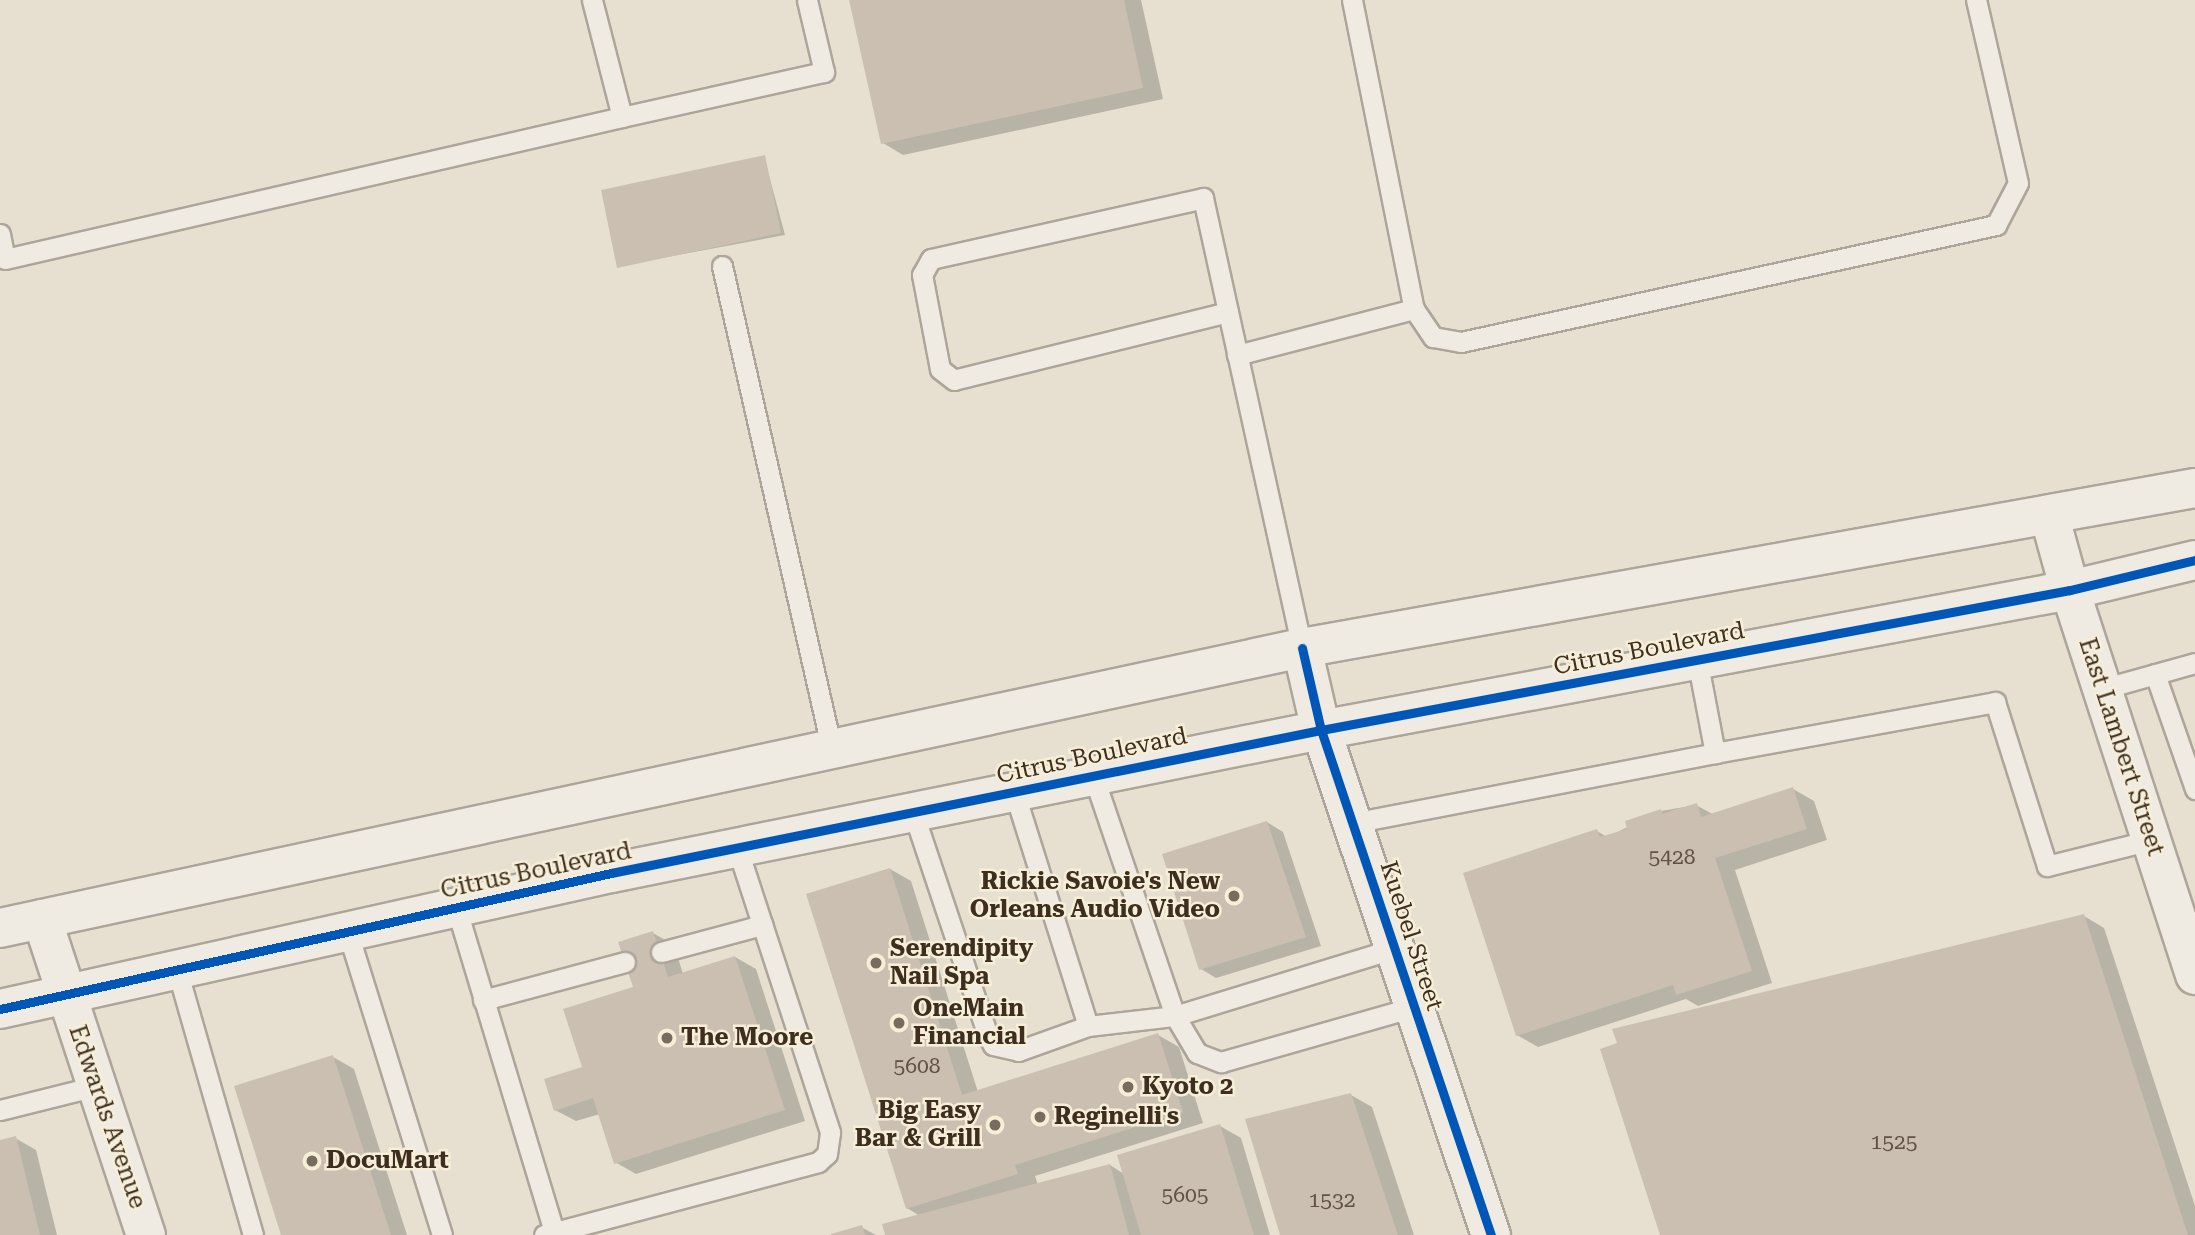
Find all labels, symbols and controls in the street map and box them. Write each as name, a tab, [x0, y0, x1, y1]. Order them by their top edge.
street label: Citrus Boulevard	[1551, 616, 1747, 682]
street label: East Lambert Street	[2072, 634, 2170, 860]
street label: Citrus Boulevard	[994, 722, 1190, 790]
street label: Citrus Boulevard	[438, 837, 634, 905]
house number: 5428	[1648, 844, 1696, 870]
street label: Kuebel Street	[1373, 858, 1449, 1014]
place label: Rickie Savoie's New Orleans Audio Video	[970, 868, 1220, 924]
marker: Rickie Savoie's New Orleans Audio Video	[1226, 888, 1242, 904]
place label: Serendipity Nail Spa	[890, 935, 1033, 991]
marker: Serendipity Nail Spa	[868, 955, 884, 971]
place label: OneMain Financial	[913, 995, 1026, 1051]
marker: OneMain Financial	[891, 1015, 907, 1031]
street label: Edwards Avenue	[62, 1022, 152, 1212]
place label: The Moore	[681, 1024, 813, 1052]
marker: The Moore	[659, 1030, 675, 1046]
house number: 5608	[893, 1053, 941, 1079]
place label: Kyoto 2	[1142, 1073, 1233, 1101]
marker: Kyoto 2	[1120, 1079, 1136, 1095]
place label: Big Easy Bar & Grill	[855, 1097, 981, 1153]
place label: Reginelli's	[1054, 1103, 1179, 1131]
marker: Reginelli's	[1032, 1109, 1048, 1125]
marker: Big Easy Bar & Grill	[987, 1117, 1003, 1133]
house number: 1525	[1870, 1129, 1918, 1155]
place label: DocuMart	[326, 1147, 449, 1175]
marker: DocuMart	[304, 1153, 320, 1169]
house number: 5605	[1161, 1182, 1209, 1208]
house number: 1532	[1308, 1187, 1356, 1213]

